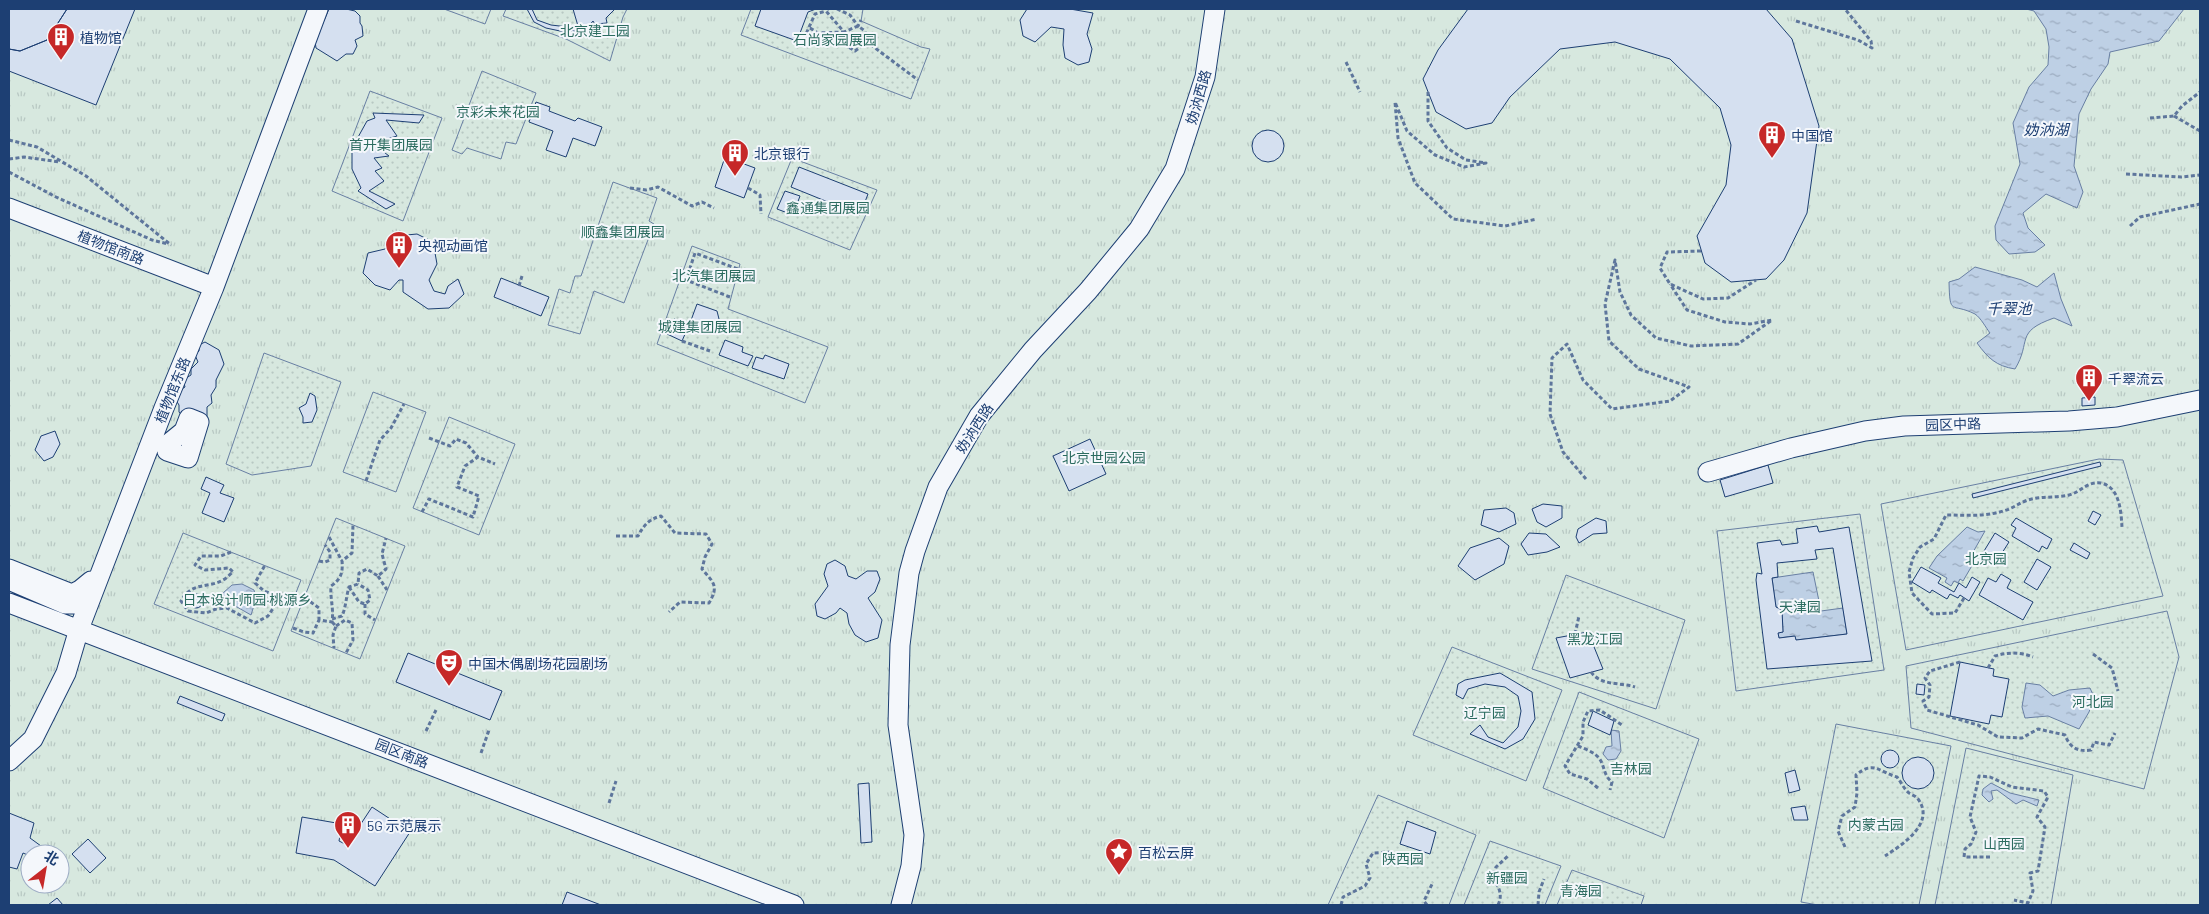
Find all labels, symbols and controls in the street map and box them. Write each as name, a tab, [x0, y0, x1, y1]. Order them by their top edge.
building icon: 植物馆	[46, 22, 76, 61]
park label: 北京建工园	[560, 22, 630, 39]
place label: 植物馆	[80, 29, 122, 46]
park label: 石尚家园展园	[793, 31, 877, 48]
street label: 妫汭西路	[1182, 68, 1214, 126]
park label: 京彩未来花园	[456, 103, 540, 120]
building icon: 中国馆	[1757, 120, 1787, 159]
water label: 妫汭湖	[2023, 120, 2070, 138]
place label: 中国馆	[1791, 127, 1833, 144]
park label: 首开集团展园	[349, 136, 433, 153]
building icon: 北京银行	[720, 138, 750, 177]
place label: 北京银行	[754, 145, 810, 162]
park label: 鑫通集团展园	[786, 199, 870, 216]
park label: 顺鑫集团展园	[581, 223, 665, 240]
street label: 植物馆南路	[75, 227, 147, 267]
building icon: 央视动画馆	[384, 230, 414, 269]
place label: 央视动画馆	[418, 237, 488, 254]
park label: 北汽集团展园	[672, 267, 756, 284]
water label: 千翠池	[1986, 299, 2033, 317]
park label: 城建集团展园	[658, 318, 742, 335]
street label: 植物馆东路	[151, 354, 193, 426]
building icon: 千翠流云	[2074, 363, 2104, 402]
place label: 千翠流云	[2108, 370, 2164, 387]
street label: 妫汭西路	[952, 400, 996, 456]
street label: 园区中路	[1925, 415, 1981, 433]
park label: 北京世园公园	[1062, 449, 1146, 466]
park label: 北京园	[1965, 550, 2007, 567]
park label: 日本设计师园·桃源乡	[183, 591, 311, 608]
park label: 天津园	[1779, 598, 1821, 615]
park label: 黑龙江园	[1567, 630, 1623, 647]
theatre icon: 中国木偶剧场花园剧场	[434, 648, 464, 687]
place label: 中国木偶剧场花园剧场	[468, 655, 608, 672]
park label: 河北园	[2072, 693, 2114, 710]
park label: 辽宁园	[1464, 704, 1506, 721]
street label: 园区南路	[373, 735, 431, 771]
park label: 吉林园	[1610, 760, 1652, 777]
building icon: 5G 示范展示	[333, 810, 363, 849]
park label: 内蒙古园	[1848, 816, 1904, 833]
place label: 5G 示范展示	[367, 817, 442, 834]
park label: 山西园	[1983, 835, 2025, 852]
place icon: 百松云屏	[1104, 837, 1134, 876]
north arrow	[20, 844, 70, 894]
place label: 百松云屏	[1138, 844, 1194, 861]
text: 北	[42, 847, 62, 868]
park label: 陕西园	[1382, 850, 1424, 867]
park label: 新疆园	[1486, 869, 1528, 886]
park label: 青海园	[1560, 882, 1602, 899]

